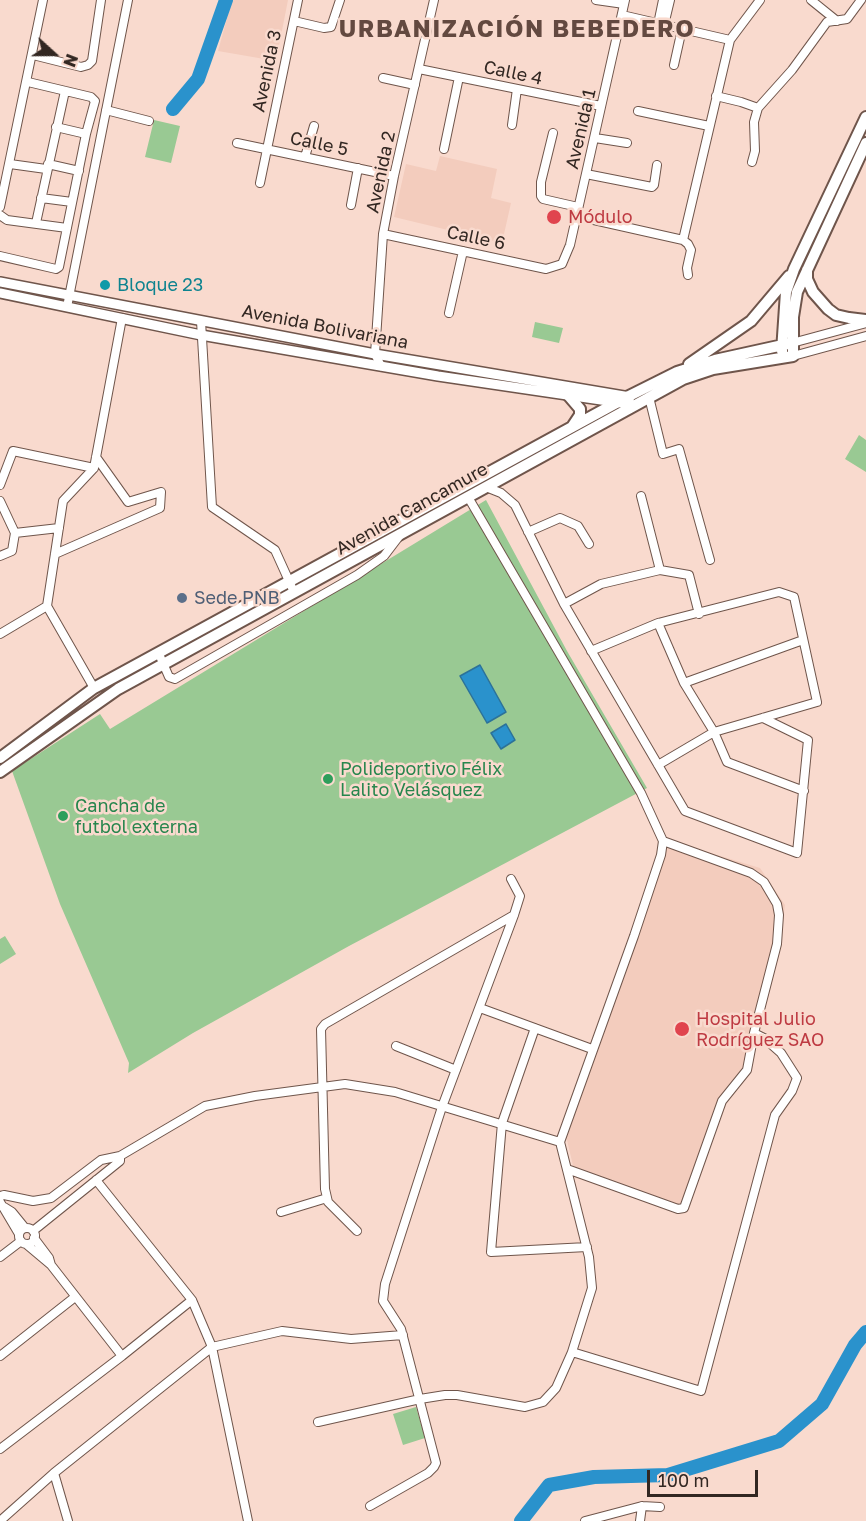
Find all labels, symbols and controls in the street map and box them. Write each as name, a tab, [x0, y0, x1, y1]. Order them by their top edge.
district label: URBANIZACIÓN BEBEDERO	[339, 15, 695, 43]
north arrow	[24, 24, 84, 84]
street label: Avenida 3	[248, 28, 286, 114]
text: N	[59, 51, 82, 70]
street label: Calle 4	[482, 56, 544, 90]
street label: Avenida 1	[561, 87, 601, 171]
street label: Calle 5	[288, 127, 350, 161]
street label: Avenida 2	[362, 129, 400, 215]
place label: Módulo	[568, 206, 633, 228]
marker: Módulo	[545, 208, 563, 226]
street label: Calle 6	[445, 221, 507, 255]
place label: Bloque 23	[117, 274, 203, 296]
marker: Bloque 23	[98, 278, 112, 292]
street label: Avenida Bolivariana	[240, 300, 410, 354]
street label: Avenida Cancamure	[332, 458, 492, 560]
place label: Sede PNB	[194, 587, 279, 609]
marker: Sede PNB	[175, 591, 189, 605]
place label: Polideportivo Félix Lalito Velásquez	[340, 758, 502, 800]
marker: Polideportivo Félix Lalito Velásquez	[321, 772, 335, 786]
place label: Cancha de futbol externa	[75, 795, 198, 838]
marker: Cancha de futbol externa	[56, 809, 70, 823]
place label: Hospital Julio Rodríguez SAO	[696, 1008, 824, 1050]
marker: Hospital Julio Rodríguez SAO	[673, 1020, 691, 1038]
scale bar	[650, 1458, 761, 1496]
text: 100 m	[658, 1469, 709, 1491]

